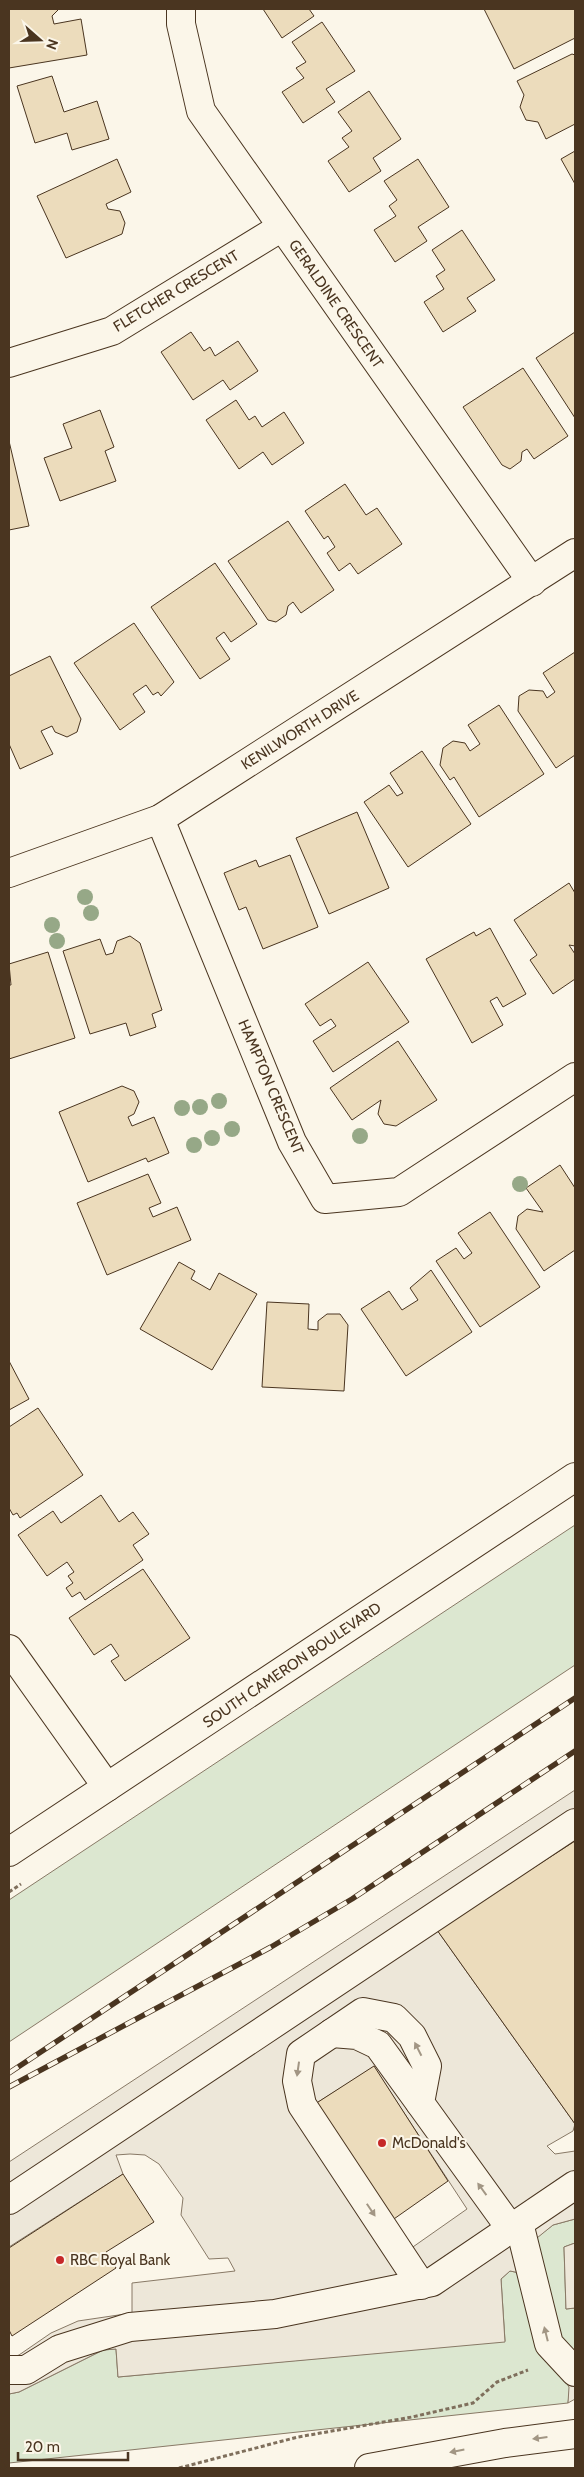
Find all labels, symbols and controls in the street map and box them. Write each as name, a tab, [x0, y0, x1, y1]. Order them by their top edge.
north arrow	[15, 15, 65, 65]
text: N	[42, 37, 62, 52]
street label: GERALDINE CRESCENT	[285, 236, 387, 372]
street label: FLETCHER CRESCENT	[110, 246, 242, 336]
street label: KENILWORTH DRIVE	[238, 686, 362, 774]
street label: HAMPTON CRESCENT	[234, 1017, 308, 1157]
street label: SOUTH CAMERON BOULEVARD	[199, 1598, 385, 1732]
one-way arrow	[414, 2042, 422, 2056]
one-way arrow	[294, 2062, 302, 2078]
place label: McDonald's	[392, 2134, 466, 2152]
marker: McDonald's	[376, 2137, 388, 2149]
one-way arrow	[477, 2182, 487, 2196]
one-way arrow	[367, 2204, 376, 2217]
place label: RBC Royal Bank	[70, 2251, 171, 2269]
marker: RBC Royal Bank	[54, 2254, 66, 2266]
one-way arrow	[542, 2327, 550, 2342]
scale bar	[18, 2430, 128, 2462]
one-way arrow	[532, 2434, 548, 2442]
text: 20 m	[25, 2438, 60, 2456]
one-way arrow	[449, 2448, 465, 2456]

